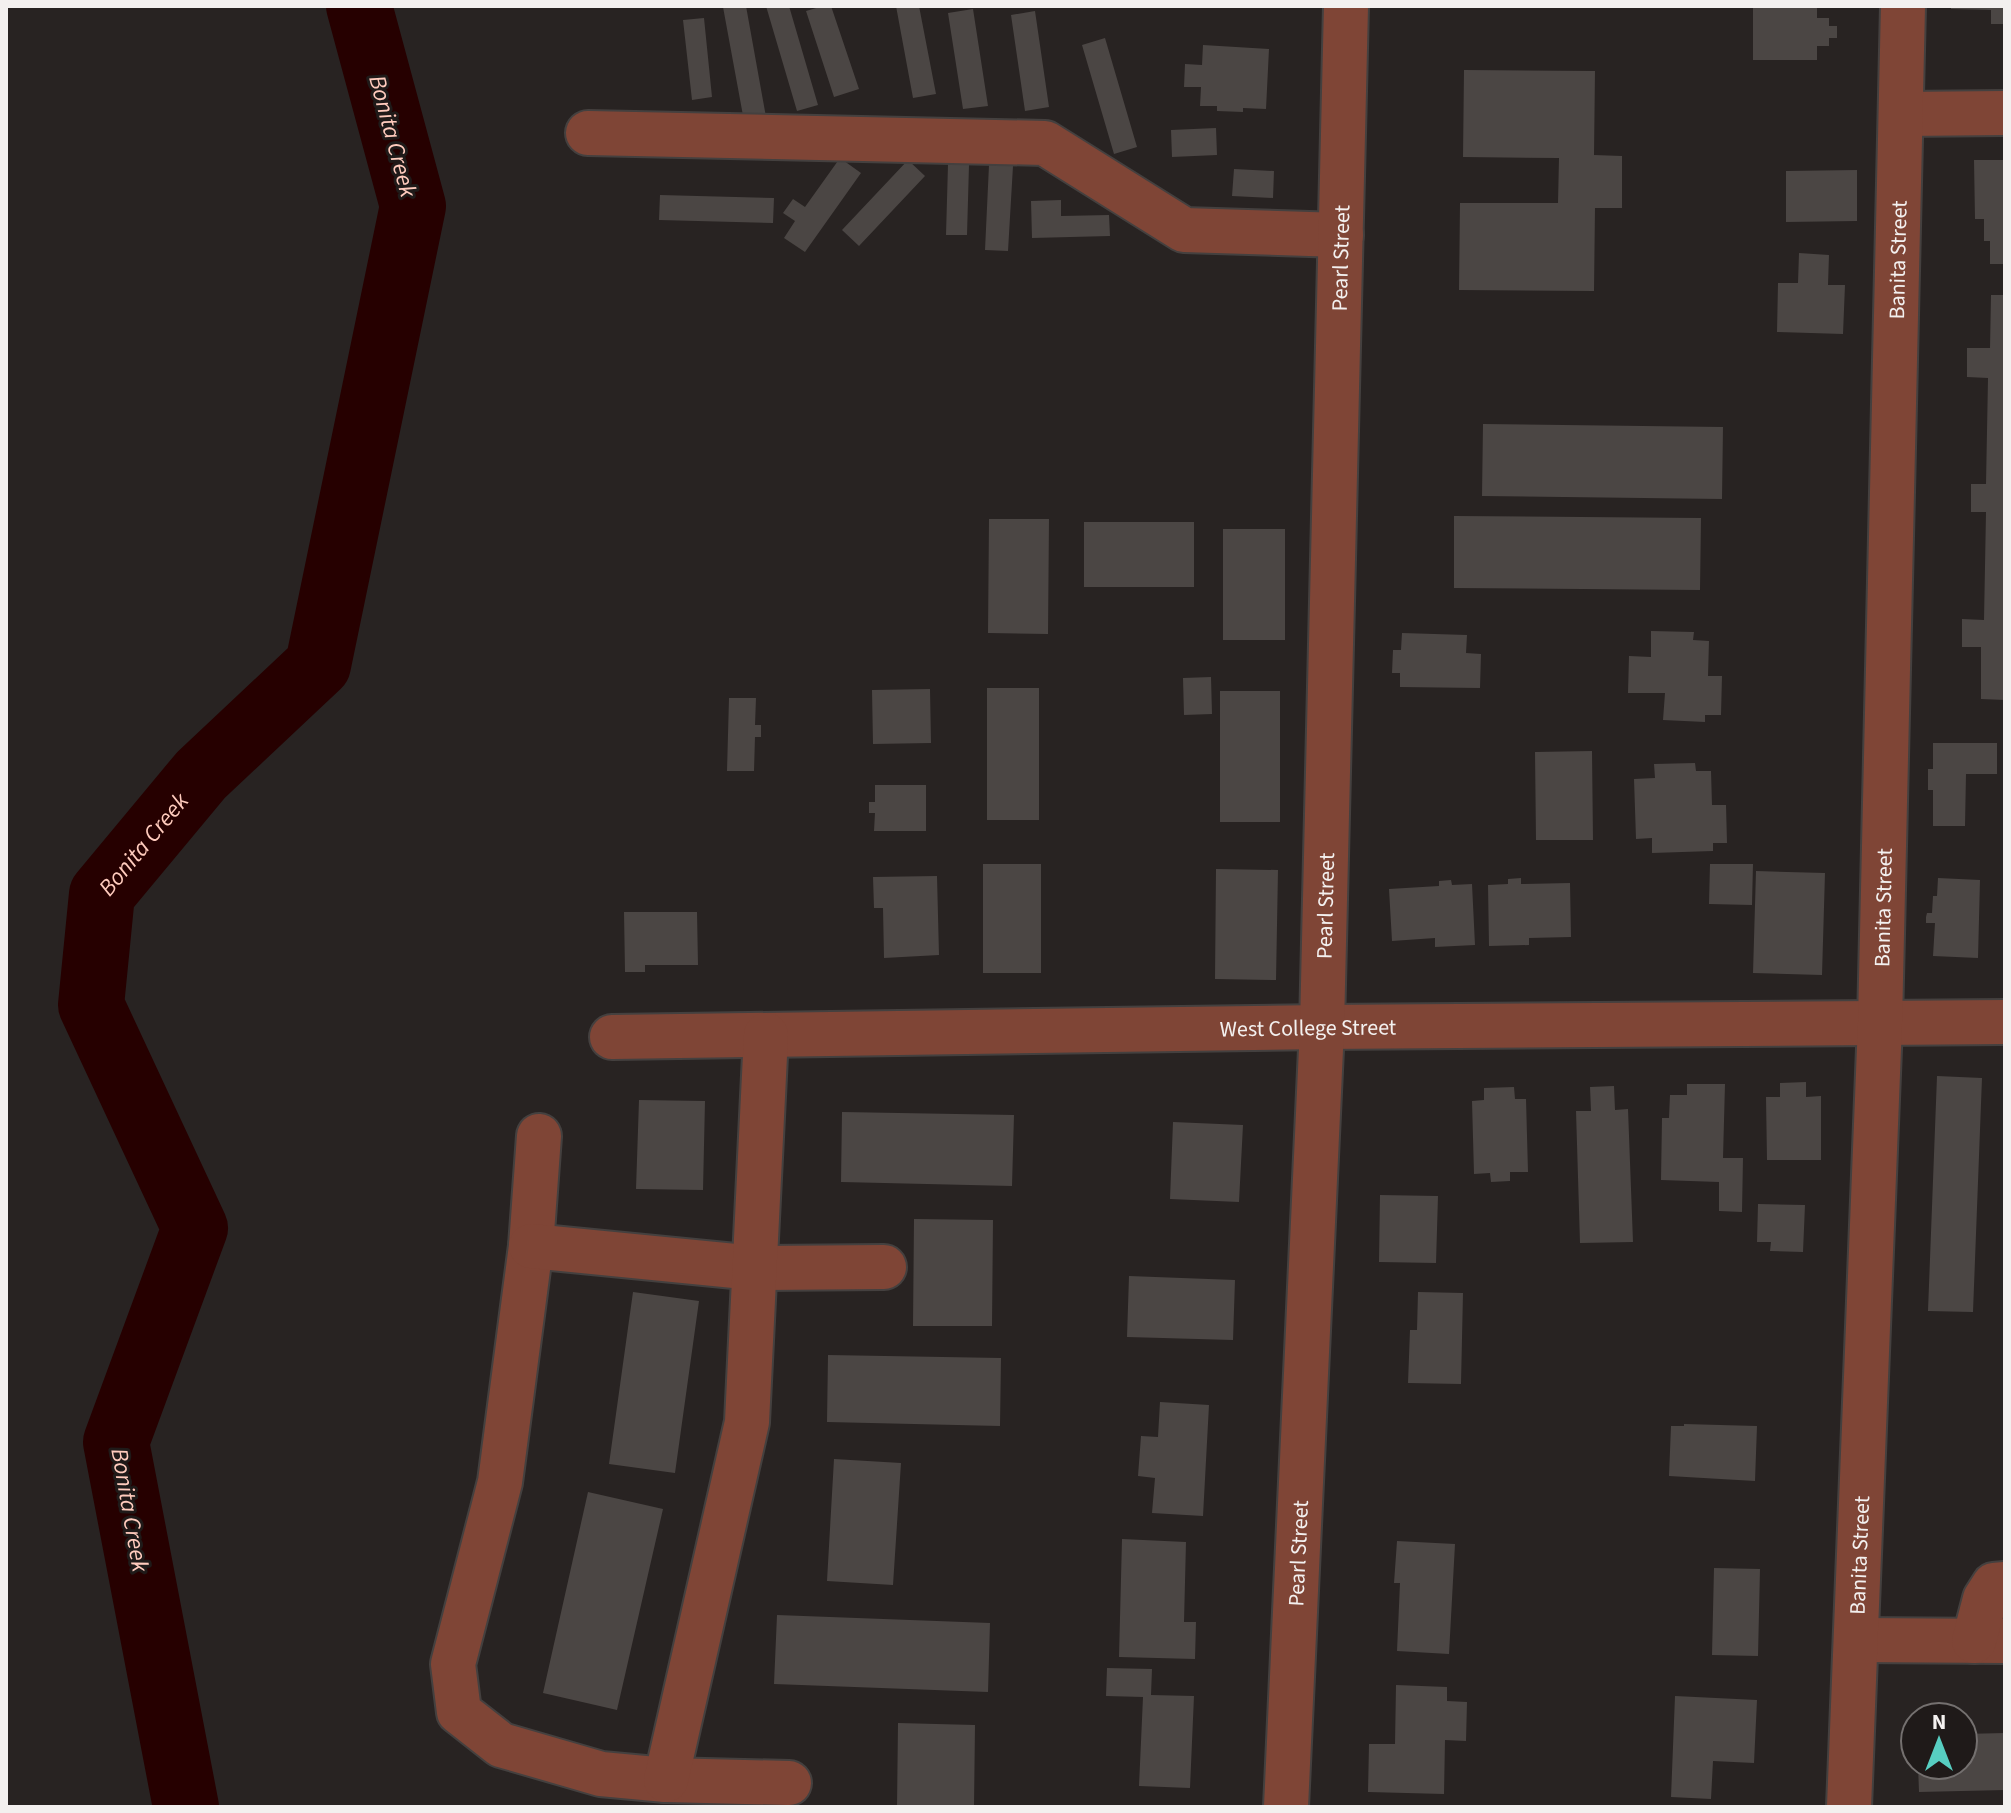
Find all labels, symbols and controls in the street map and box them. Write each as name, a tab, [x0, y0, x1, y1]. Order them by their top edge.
water label: Bonita Creek	[359, 71, 426, 202]
street label: Banita Street	[1881, 199, 1916, 320]
street label: Pearl Street	[1324, 204, 1358, 312]
water label: Bonita Creek	[90, 785, 198, 904]
street label: Banita Street	[1866, 847, 1901, 968]
street label: Pearl Street	[1309, 852, 1343, 959]
street label: West College Street	[1219, 1011, 1397, 1045]
water label: Bonita Creek	[101, 1445, 158, 1575]
street label: Banita Street	[1842, 1495, 1878, 1615]
street label: Pearl Street	[1280, 1499, 1317, 1607]
north arrow	[1899, 1701, 1979, 1781]
text: N	[1932, 1706, 1946, 1738]

